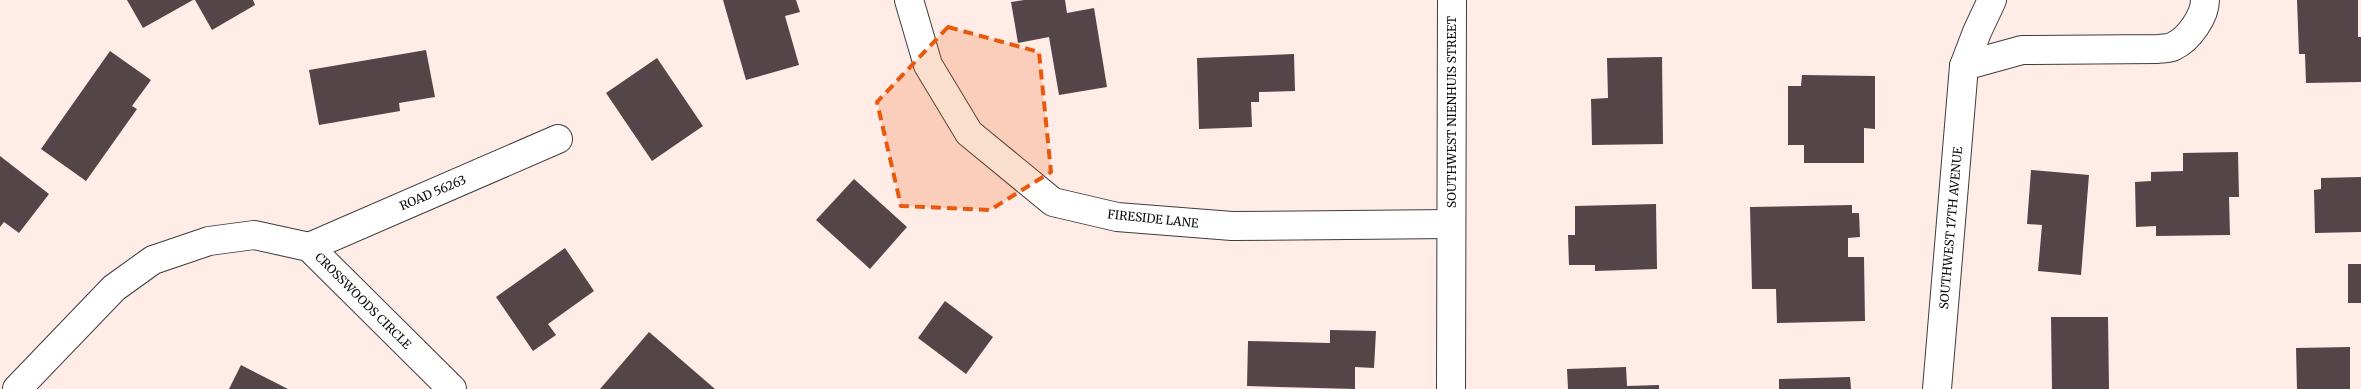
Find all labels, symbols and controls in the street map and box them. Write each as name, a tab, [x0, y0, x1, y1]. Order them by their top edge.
street label: SOUTHWEST NIENHUIS STREET	[1444, 15, 1459, 208]
street label: SOUTHWEST 17TH AVENUE	[1936, 146, 1965, 310]
street label: ROAD 56263	[397, 172, 468, 213]
street label: FIRESIDE LANE	[1107, 206, 1200, 231]
street label: CROSSWOODS CIRCLE	[312, 249, 415, 352]

